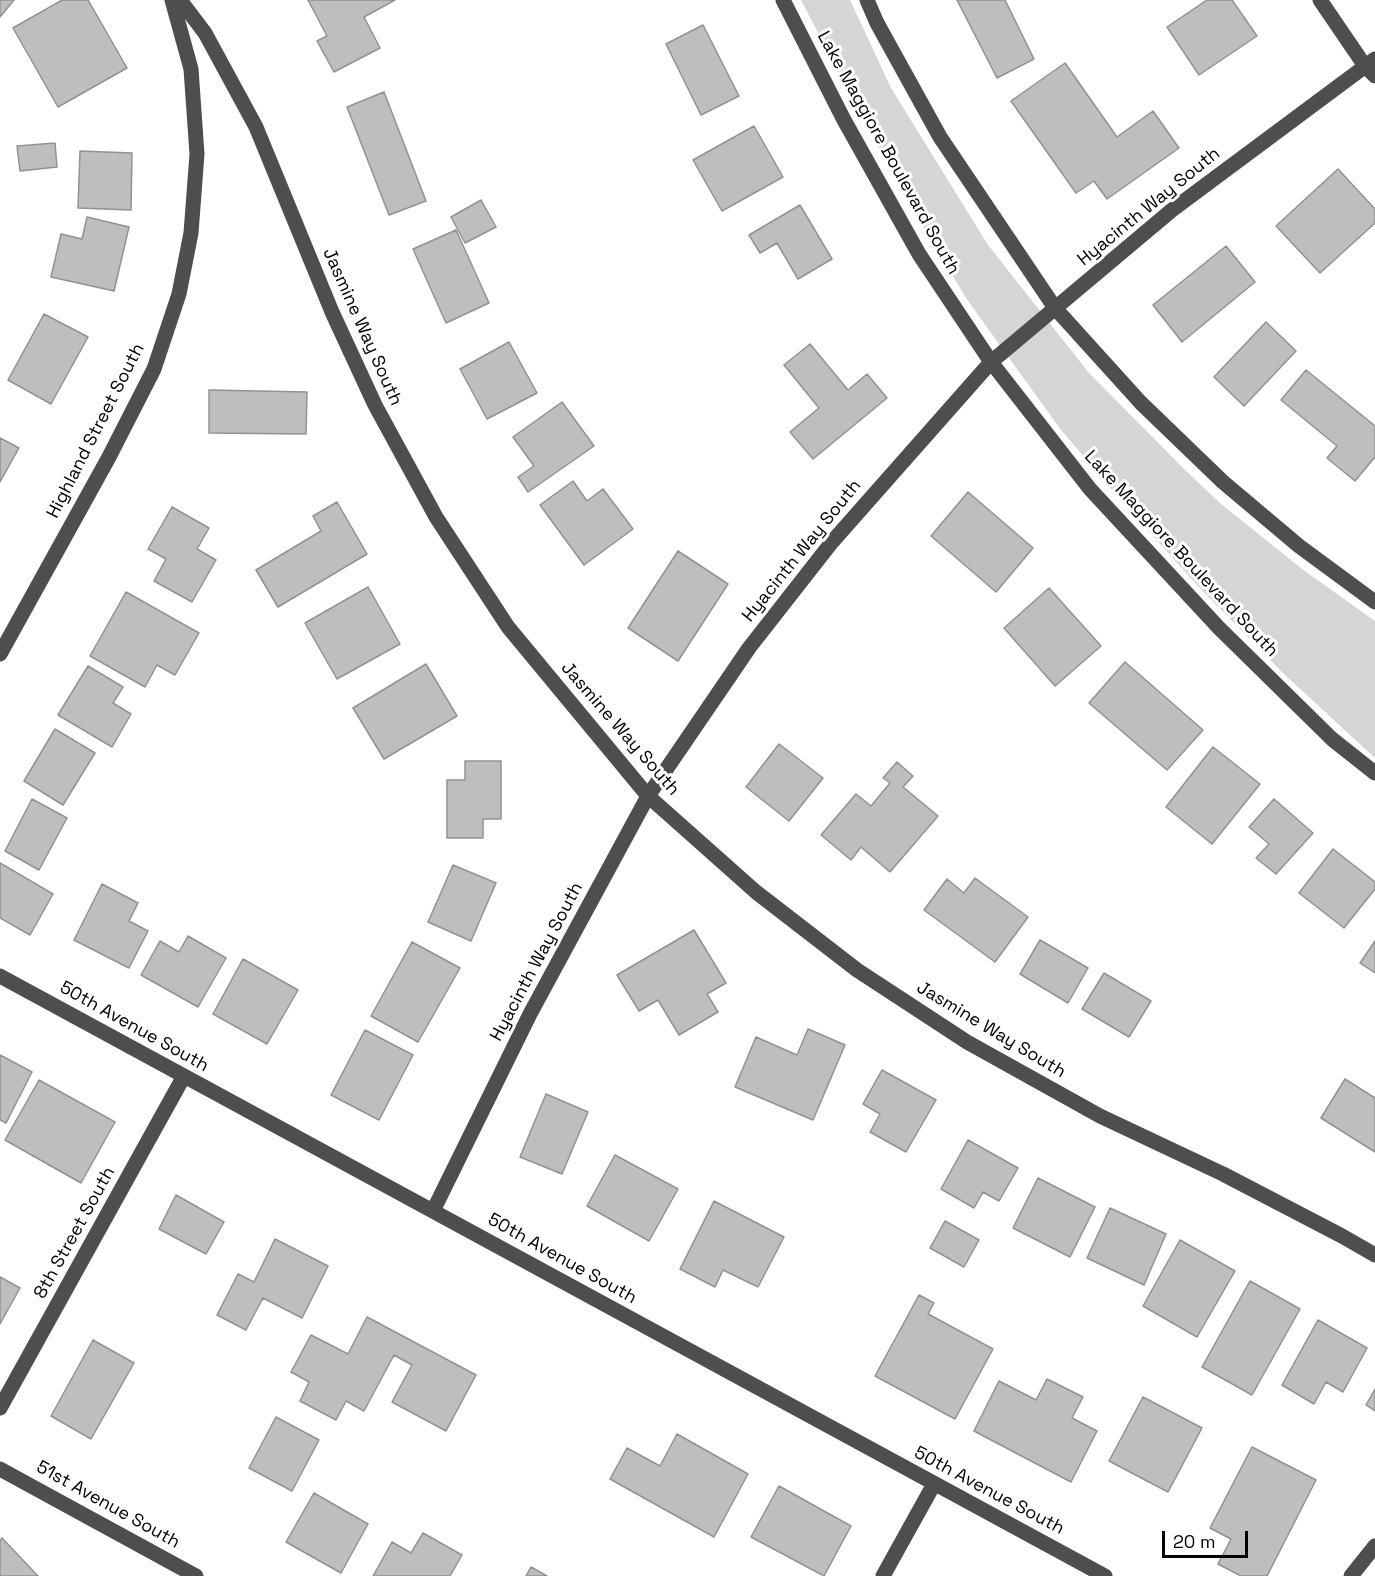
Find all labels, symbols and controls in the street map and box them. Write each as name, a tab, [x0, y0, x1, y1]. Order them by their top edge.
street label: Lake Maggiore Boulevard South	[812, 28, 964, 278]
street label: Hyacinth Way South	[1074, 143, 1224, 271]
street label: Jasmine Way South	[318, 245, 406, 409]
street label: Highland Street South	[43, 340, 149, 522]
street label: Lake Maggiore Boulevard South	[1080, 446, 1282, 662]
street label: Hyacinth Way South	[738, 476, 866, 626]
street label: Jasmine Way South	[556, 658, 684, 800]
street label: Hyacinth Way South	[486, 879, 588, 1045]
street label: 50th Avenue South	[56, 977, 212, 1077]
street label: Jasmine Way South	[913, 977, 1069, 1083]
street label: 8th Street South	[30, 1163, 120, 1303]
street label: 50th Avenue South	[484, 1209, 640, 1309]
street label: 50th Avenue South	[910, 1442, 1068, 1540]
street label: 51st Avenue South	[32, 1457, 184, 1553]
scale bar	[1165, 1519, 1250, 1557]
text: 20 m	[1173, 1530, 1216, 1553]

